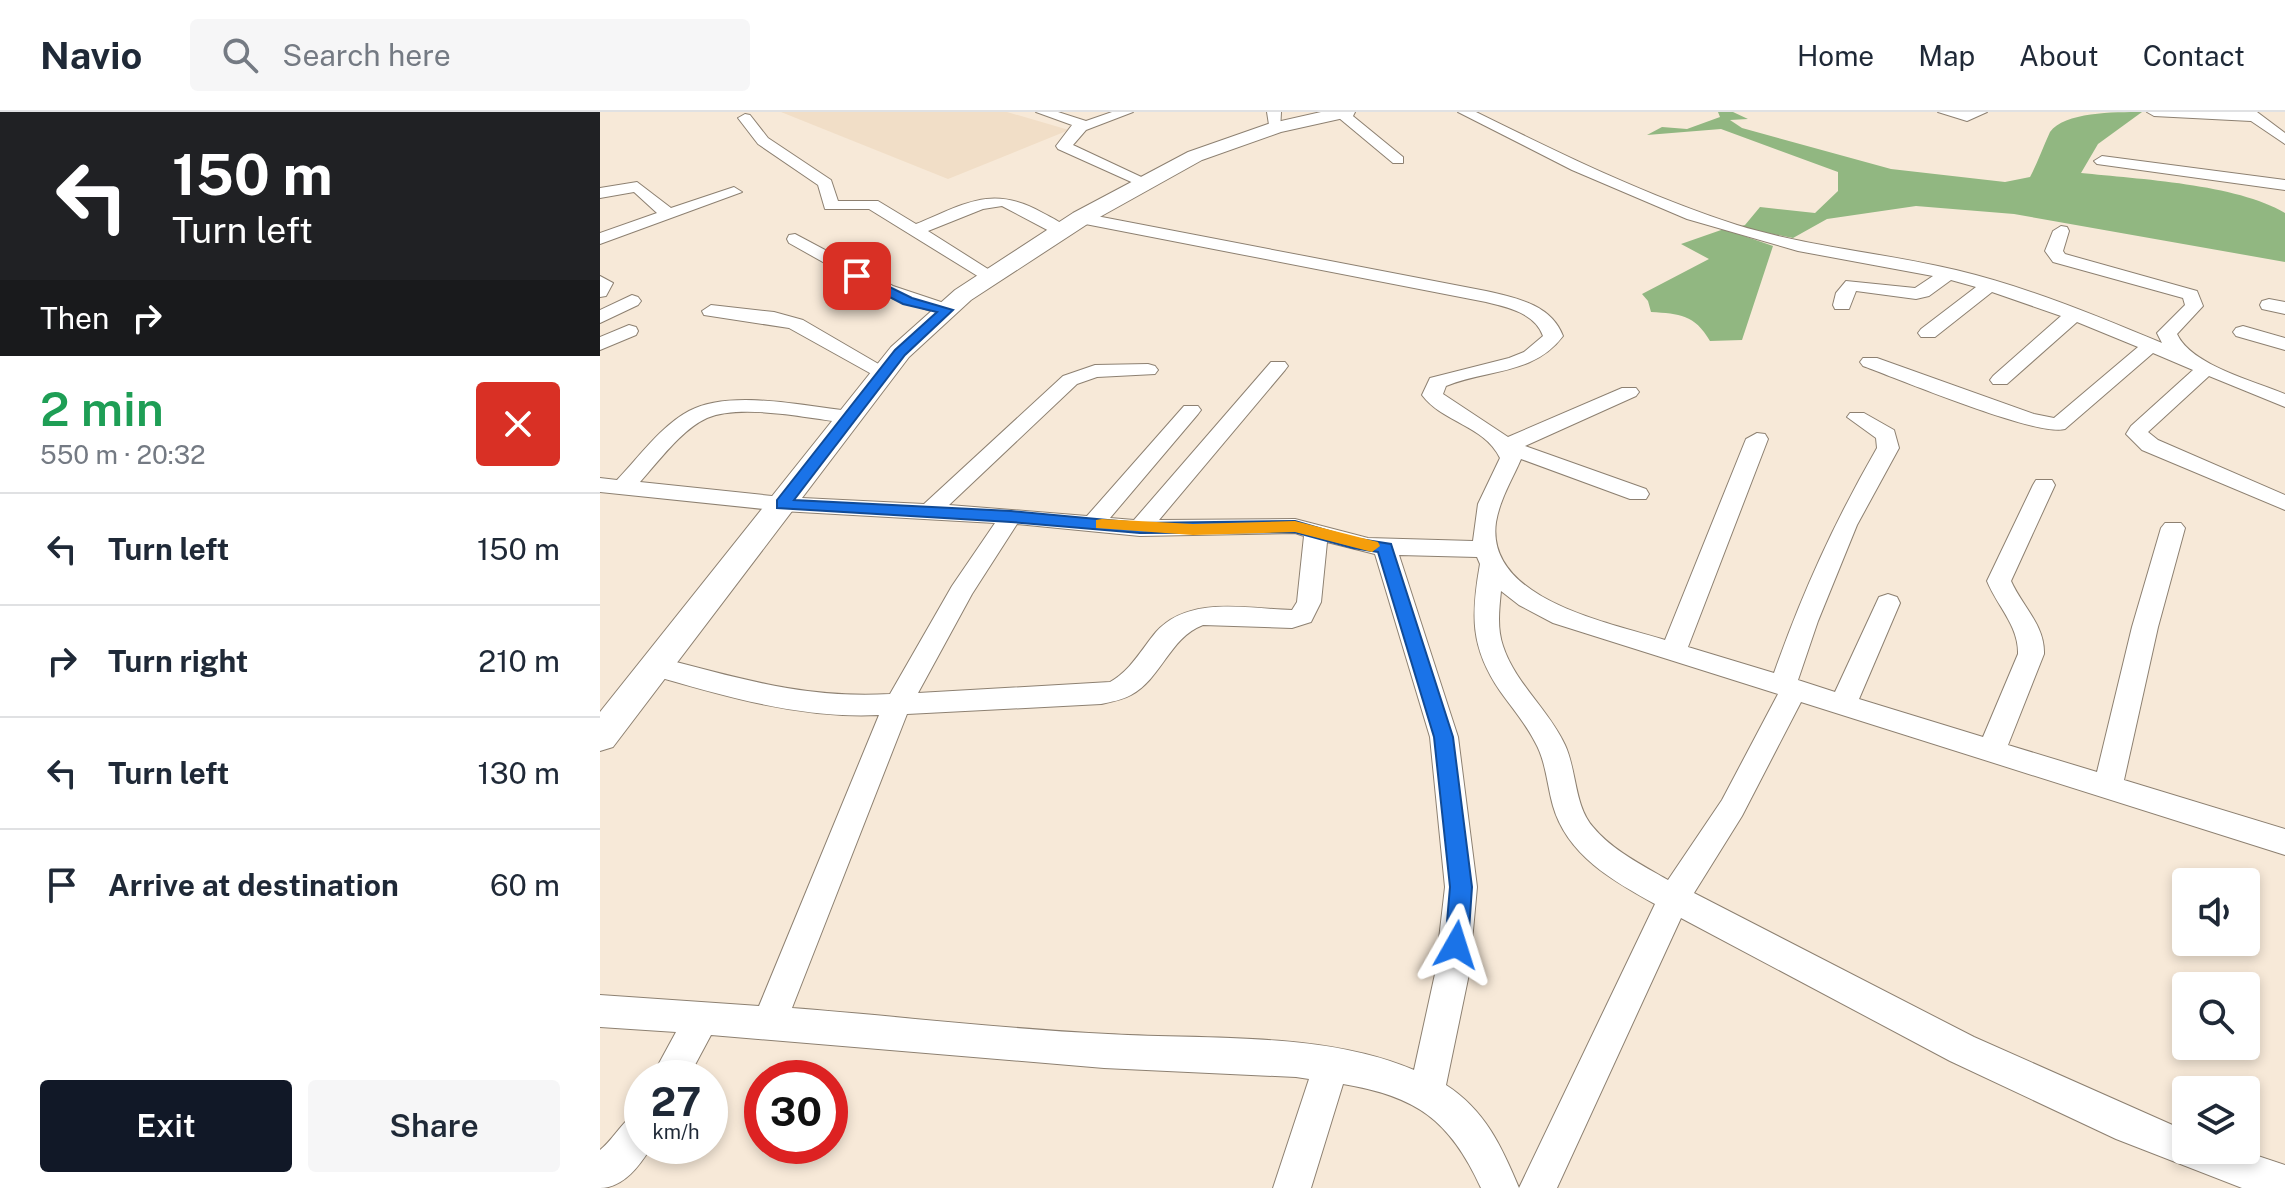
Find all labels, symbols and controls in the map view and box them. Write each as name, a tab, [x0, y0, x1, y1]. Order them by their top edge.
search box	[190, 19, 750, 91]
text: Navio	[40, 33, 142, 78]
icon: search	[218, 33, 262, 77]
text: Search here	[282, 37, 451, 73]
text: Home	[1797, 39, 1874, 72]
text: Map	[1918, 39, 1975, 72]
text: About	[2019, 39, 2099, 72]
text: Contact	[2143, 39, 2245, 72]
text: 150 m	[172, 142, 333, 208]
icon: left	[40, 144, 144, 248]
text: Turn left	[172, 209, 313, 251]
pin	[823, 242, 891, 310]
icon: arrive	[835, 254, 879, 298]
icon: right	[125, 296, 169, 340]
text: Then	[40, 300, 109, 336]
text: 2 min	[40, 380, 164, 437]
button: close	[476, 382, 560, 466]
text: 550 m · 20:32	[40, 439, 206, 470]
icon: left	[40, 527, 84, 571]
text: Turn left	[108, 531, 229, 567]
text: 150 m	[477, 531, 560, 567]
icon: right	[40, 639, 84, 683]
text: Turn right	[108, 643, 248, 679]
text: 210 m	[478, 643, 560, 679]
icon: left	[40, 751, 84, 795]
text: Turn left	[108, 755, 229, 791]
text: 130 m	[477, 755, 560, 791]
icon: arrive	[40, 863, 84, 907]
text: Arrive at destination	[108, 867, 399, 903]
text: 60 m	[490, 867, 560, 903]
map controls	[2172, 868, 2260, 1164]
button: sound	[2172, 868, 2260, 956]
position arrow	[1414, 903, 1498, 987]
button: search	[2172, 972, 2260, 1060]
speed limit sign: 30	[744, 1060, 848, 1164]
button: layers	[2172, 1076, 2260, 1164]
text: 27	[651, 1078, 701, 1125]
button: Exit	[40, 1080, 292, 1172]
button: Share	[308, 1080, 560, 1172]
text: km/h	[652, 1120, 700, 1144]

